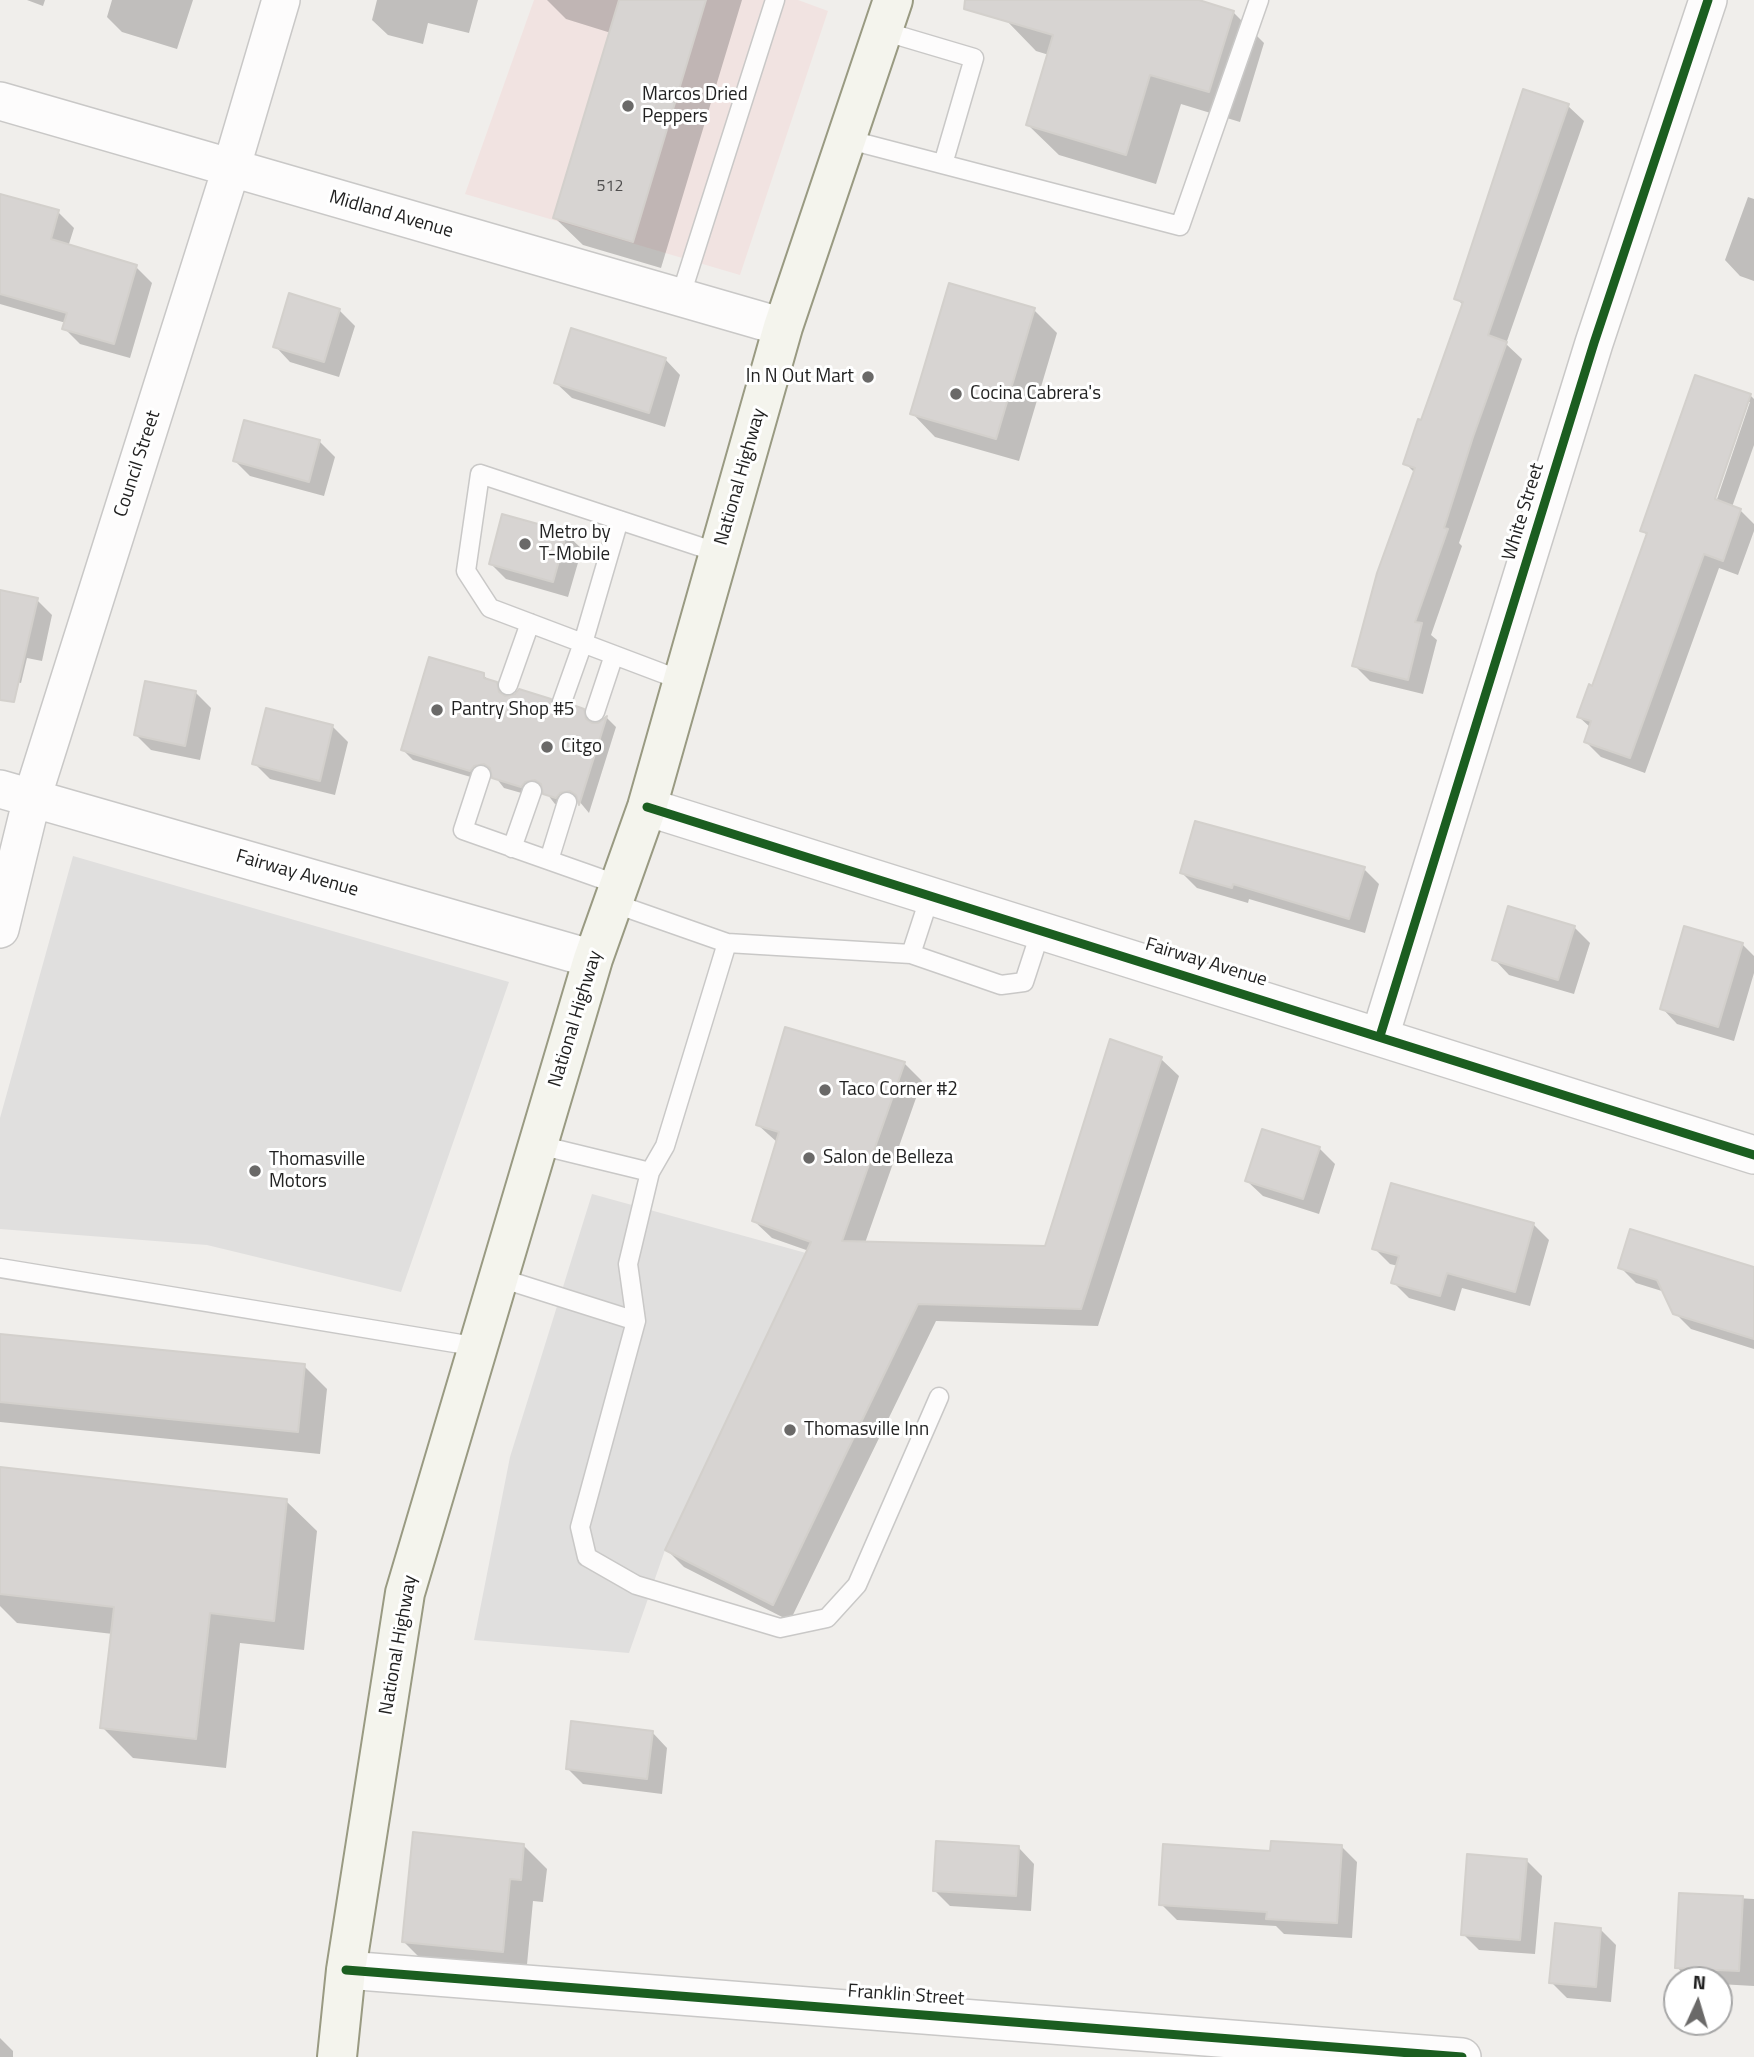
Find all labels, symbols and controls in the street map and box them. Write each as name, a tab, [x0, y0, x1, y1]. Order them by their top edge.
place label: Marcos Dried Peppers	[642, 84, 748, 128]
marker: Marcos Dried Peppers	[620, 98, 636, 114]
house number: 512	[597, 177, 623, 197]
street label: Midland Avenue	[326, 186, 456, 244]
place label: In N Out Mart	[746, 366, 854, 388]
marker: In N Out Mart	[860, 369, 876, 385]
place label: Cocina Cabrera's	[970, 383, 1101, 405]
marker: Cocina Cabrera's	[948, 386, 964, 402]
street label: National Highway	[711, 406, 771, 548]
street label: Council Street	[110, 408, 166, 520]
street label: White Street	[1498, 461, 1550, 563]
place label: Metro by T-Mobile	[539, 522, 611, 566]
marker: Metro by T-Mobile	[517, 536, 533, 552]
place label: Pantry Shop #5	[451, 699, 574, 721]
marker: Pantry Shop #5	[429, 702, 445, 718]
place label: Citgo	[561, 736, 602, 758]
marker: Citgo	[539, 739, 555, 755]
street label: Fairway Avenue	[233, 846, 361, 902]
street label: Fairway Avenue	[1142, 934, 1270, 992]
street label: National Highway	[544, 948, 608, 1090]
place label: Taco Corner #2	[839, 1079, 958, 1101]
marker: Taco Corner #2	[817, 1082, 833, 1098]
place label: Salon de Belleza	[823, 1147, 953, 1169]
place label: Thomasville Motors	[269, 1149, 365, 1193]
marker: Salon de Belleza	[801, 1150, 817, 1166]
marker: Thomasville Motors	[247, 1163, 263, 1179]
place label: Thomasville Inn	[804, 1419, 929, 1441]
marker: Thomasville Inn	[782, 1422, 798, 1438]
street label: National Highway	[375, 1573, 423, 1717]
north arrow	[1663, 1966, 1733, 2036]
text: N	[1692, 1967, 1707, 1996]
street label: Franklin Street	[847, 1981, 965, 2011]

